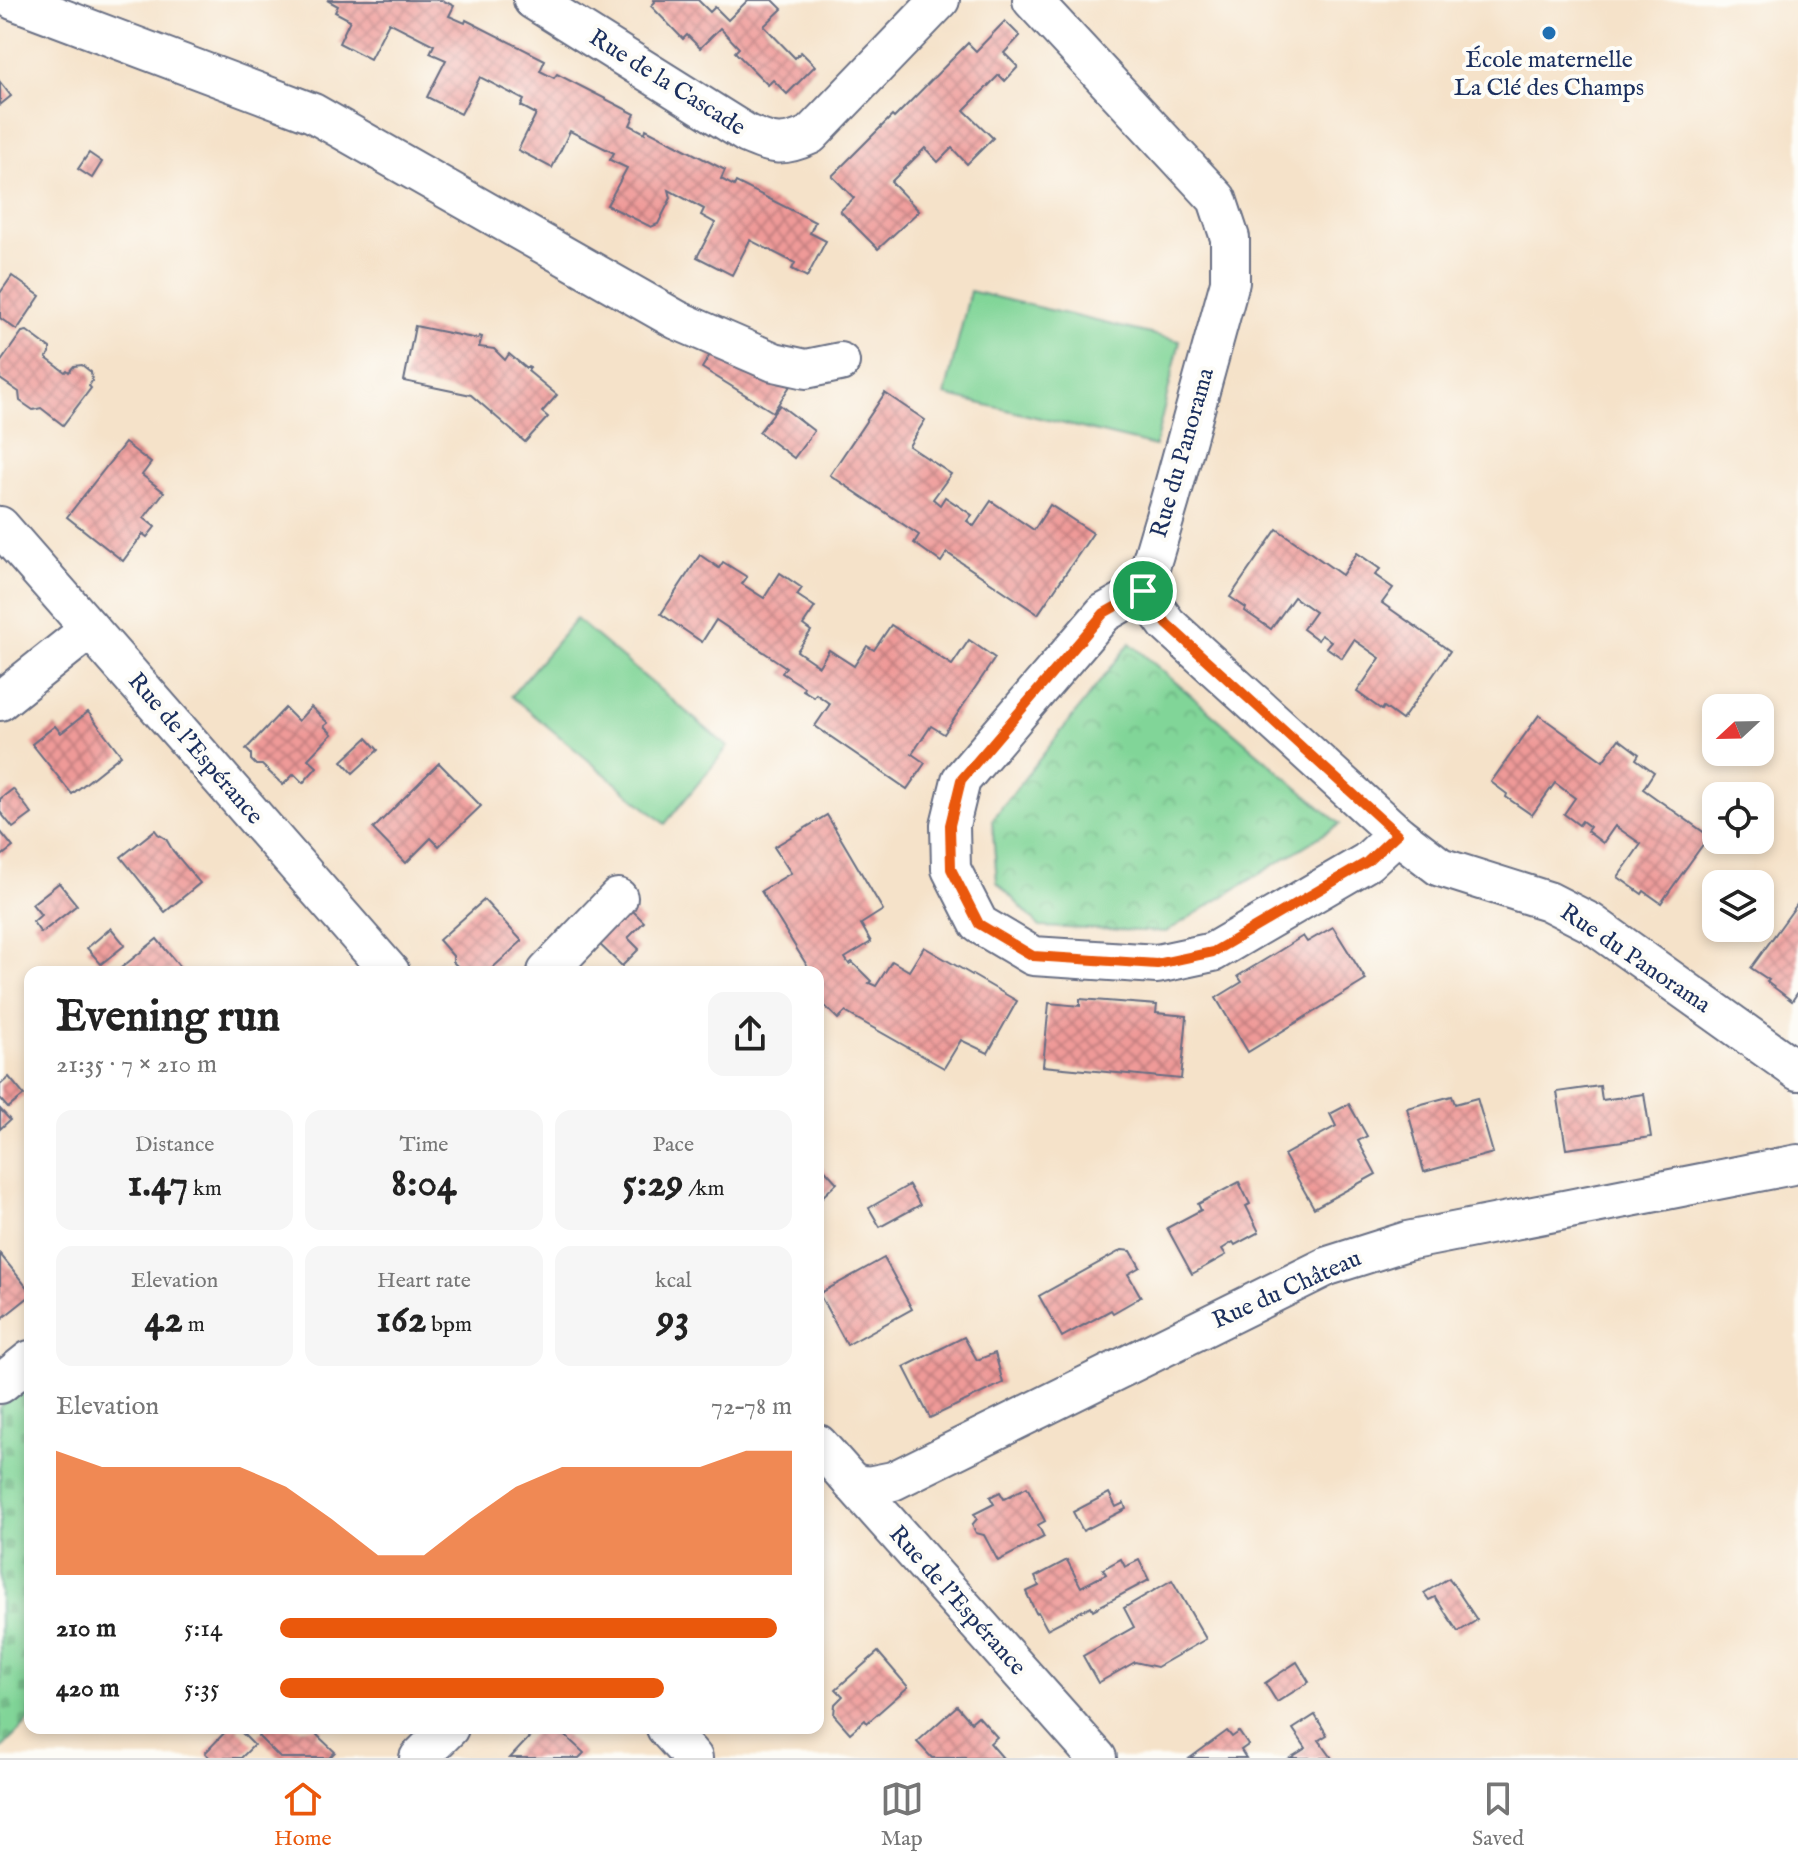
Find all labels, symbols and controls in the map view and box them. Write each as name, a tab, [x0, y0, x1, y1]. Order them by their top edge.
street label: Rue de la Cascade	[583, 23, 751, 143]
marker: École maternelle La Clé des Champs	[1540, 24, 1558, 42]
place label: École maternelle La Clé des Champs	[1454, 45, 1644, 104]
street label: Rue du Panorama	[1144, 364, 1222, 541]
pin	[1109, 557, 1177, 625]
icon: arrive	[1121, 569, 1165, 613]
street label: Rue de l'Espérance	[121, 667, 269, 831]
north arrow	[1702, 694, 1774, 766]
map controls	[1702, 694, 1774, 942]
button: locate	[1702, 782, 1774, 854]
button: layers	[1702, 870, 1774, 942]
street label: Rue du Panorama	[1554, 897, 1717, 1021]
text: Evening run	[56, 990, 280, 1046]
button: share	[708, 992, 792, 1076]
text: 21:35 · 7 × 210 m	[56, 1048, 217, 1081]
text: Distance	[135, 1131, 214, 1159]
text: Time	[400, 1131, 448, 1159]
text: Pace	[653, 1131, 694, 1159]
text: 1.47	[127, 1159, 188, 1210]
text: 8:04	[391, 1159, 457, 1210]
text: 5:29	[622, 1159, 683, 1210]
text: km	[188, 1175, 222, 1203]
text: /km	[683, 1175, 725, 1203]
street label: Rue du Château	[1208, 1243, 1366, 1337]
text: Elevation	[131, 1267, 218, 1295]
text: Heart rate	[377, 1267, 471, 1295]
text: kcal	[655, 1267, 692, 1295]
text: 42	[145, 1295, 183, 1346]
text: 162	[376, 1295, 427, 1346]
text: 93	[657, 1295, 690, 1346]
text: m	[183, 1311, 205, 1339]
text: bpm	[427, 1311, 472, 1339]
text: Elevation	[56, 1390, 159, 1423]
text: 72–78 m	[711, 1390, 792, 1423]
street label: Rue de l'Espérance	[881, 1520, 1033, 1682]
text: 210 m	[56, 1612, 116, 1645]
text: 5:14	[184, 1612, 223, 1645]
text: 420 m	[56, 1672, 119, 1705]
text: 5:35	[184, 1672, 219, 1705]
tab: Home	[274, 1777, 332, 1853]
tab: Map	[880, 1777, 924, 1853]
tab: Saved	[1472, 1777, 1524, 1853]

